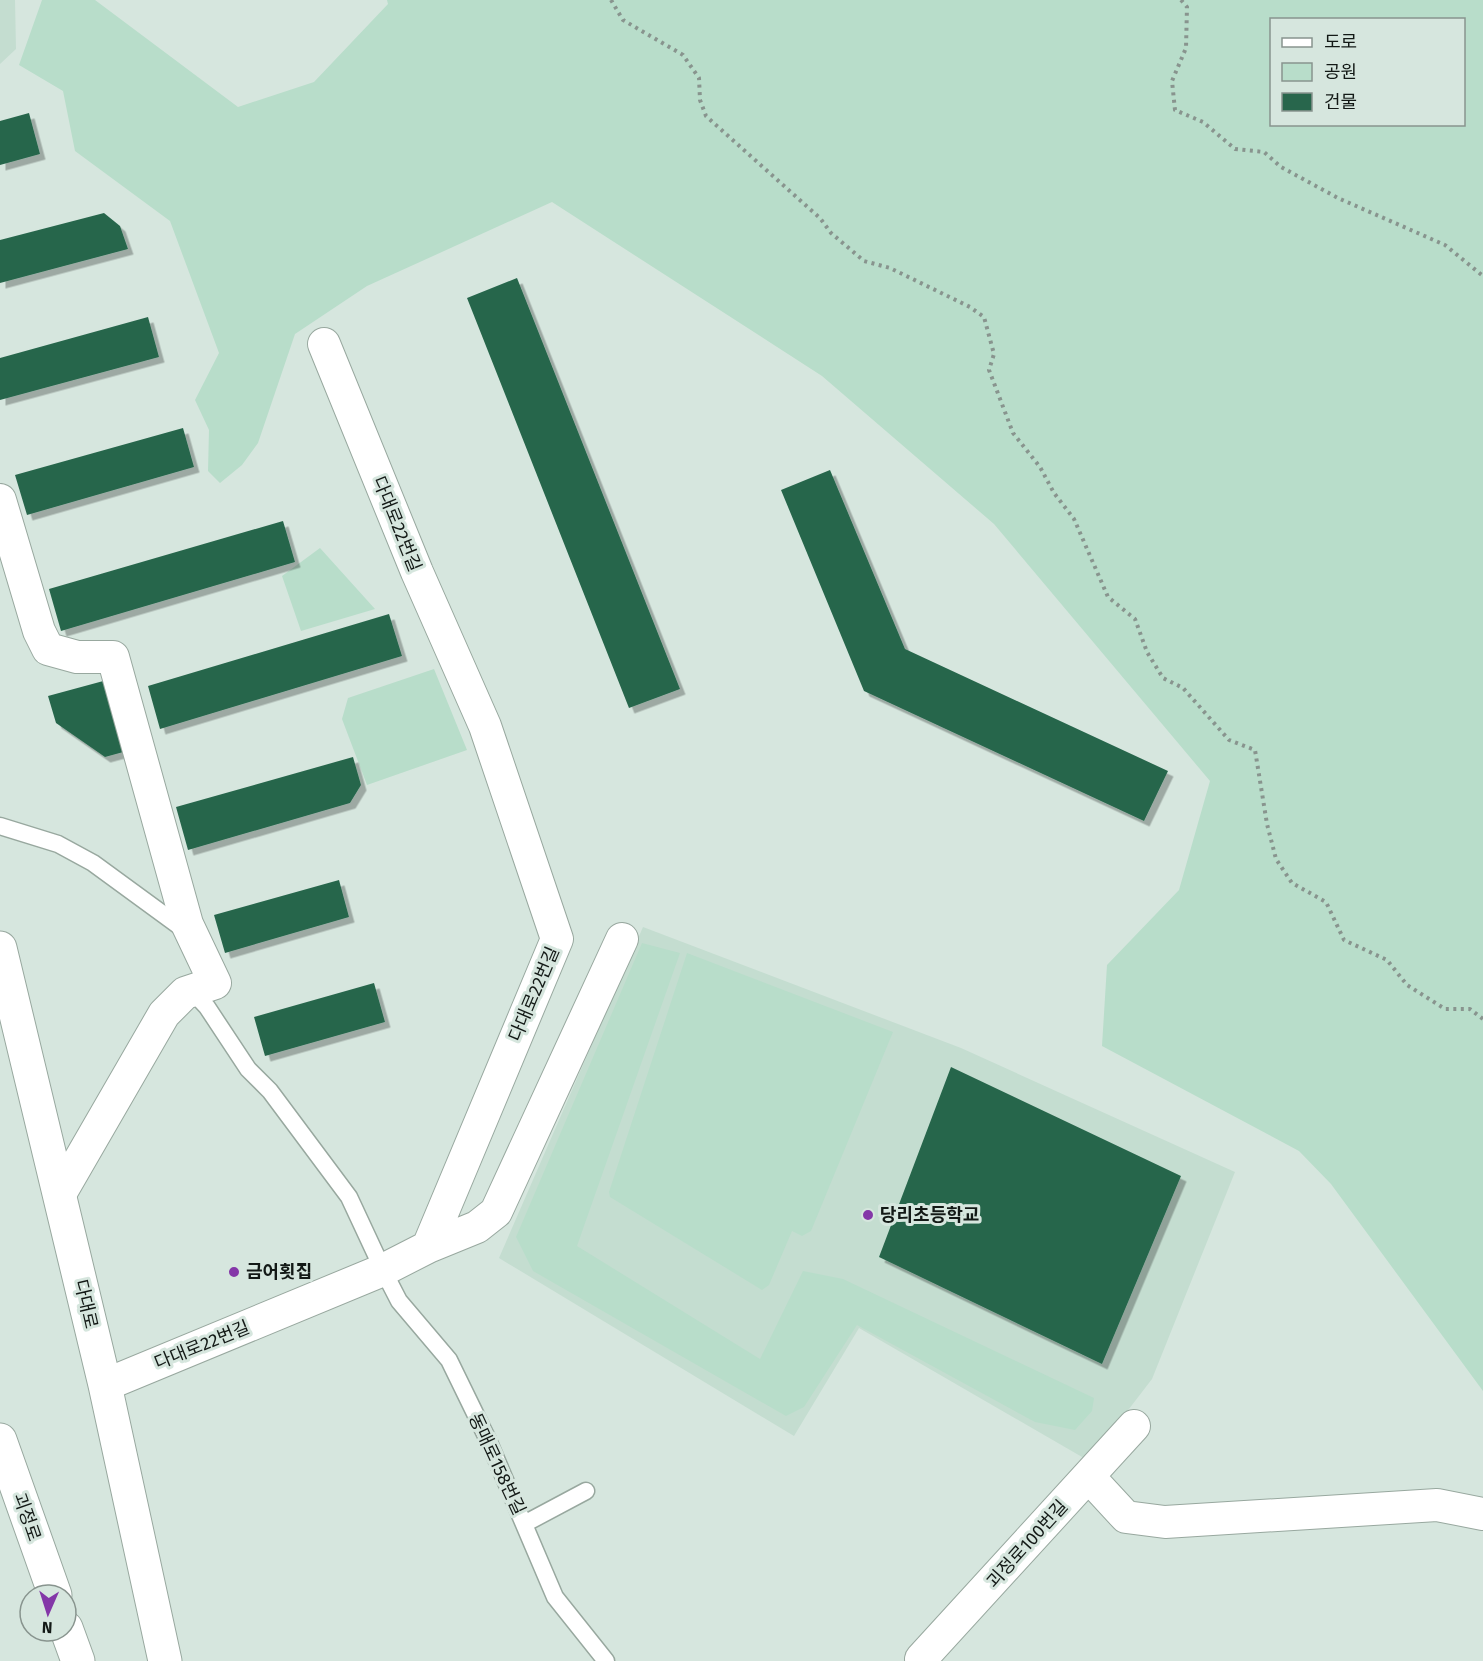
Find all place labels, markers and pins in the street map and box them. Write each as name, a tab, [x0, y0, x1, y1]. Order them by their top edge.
place label: 당리초등학교	[880, 1204, 979, 1226]
marker: 당리초등학교	[861, 1208, 875, 1222]
place label: 금어횟집	[246, 1261, 312, 1283]
marker: 금어횟집	[227, 1265, 241, 1279]

